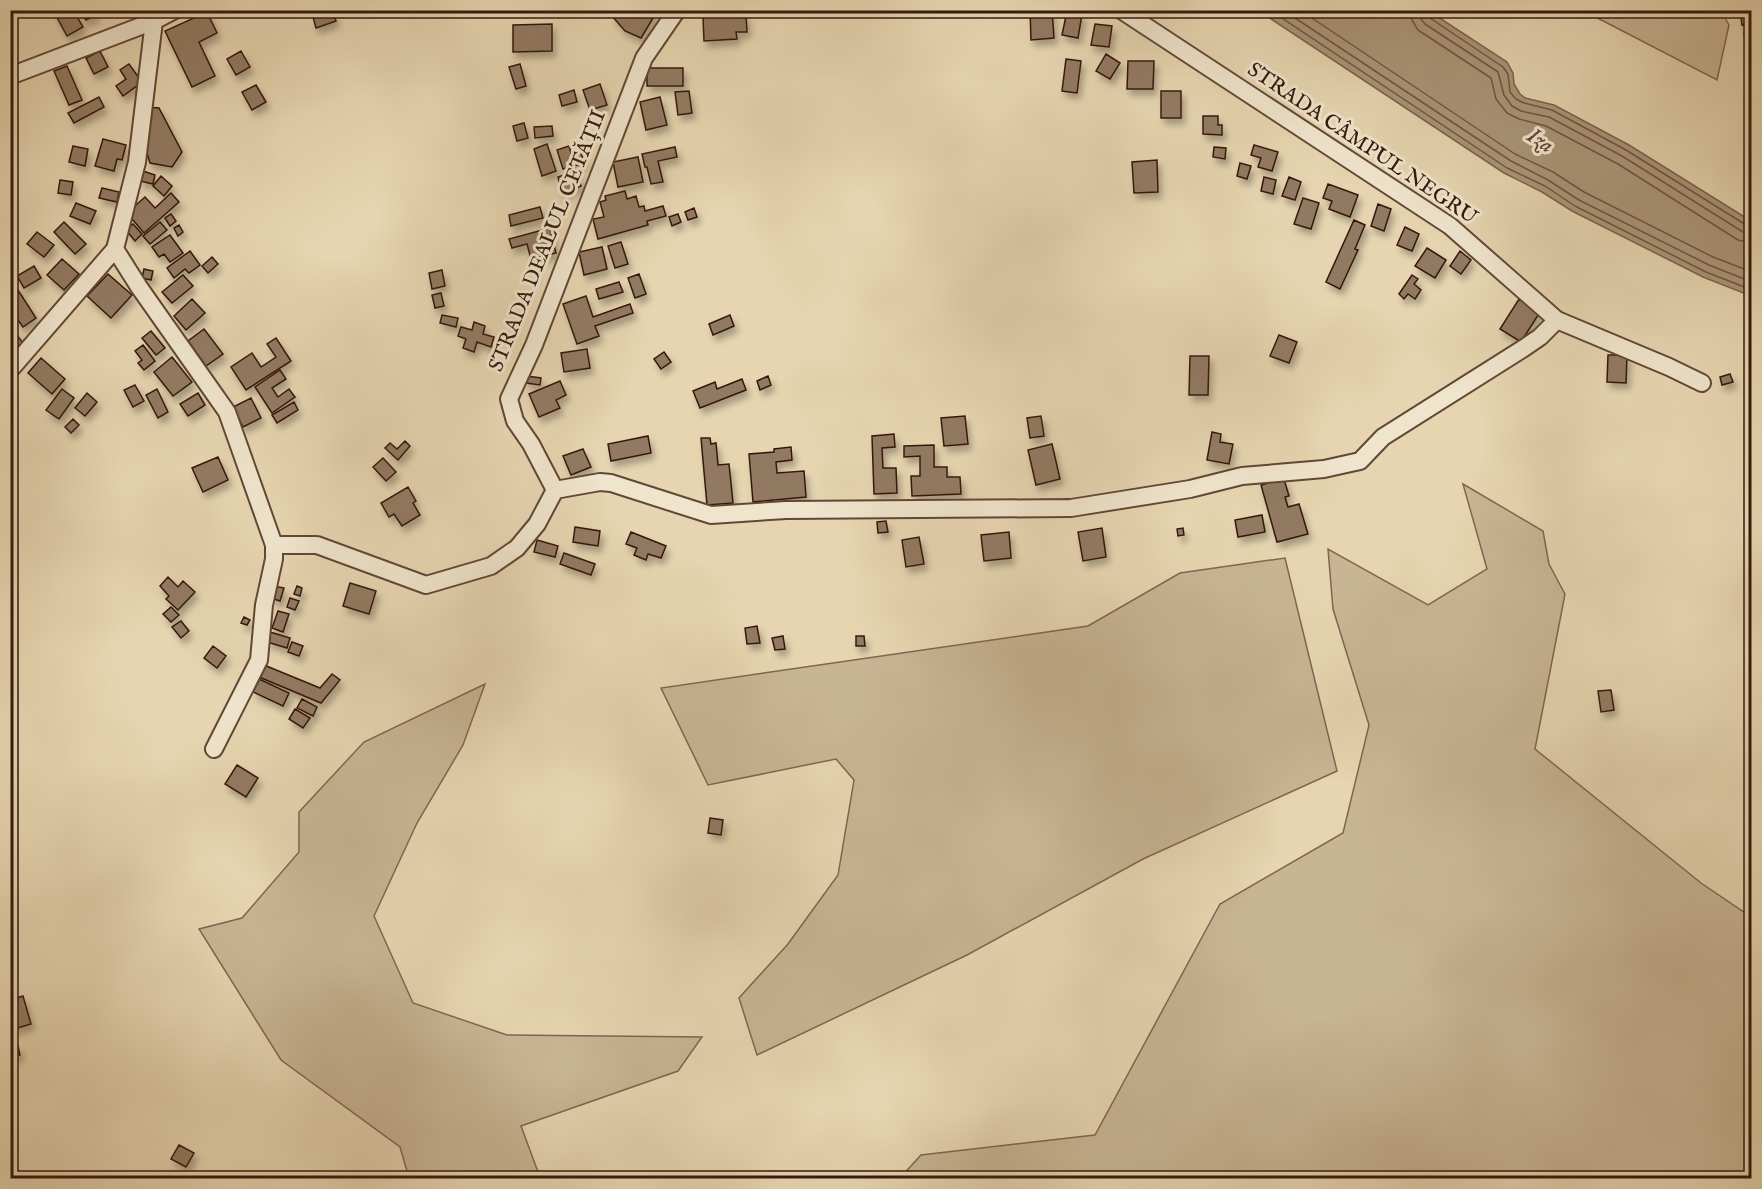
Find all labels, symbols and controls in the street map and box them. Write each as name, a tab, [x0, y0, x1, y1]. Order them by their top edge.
street label: STRADA CÂMPUL NEGRU	[1242, 56, 1483, 231]
street label: STRADA DEALUL CETĂȚII	[482, 106, 613, 376]
water label: Iza	[1520, 122, 1559, 160]

